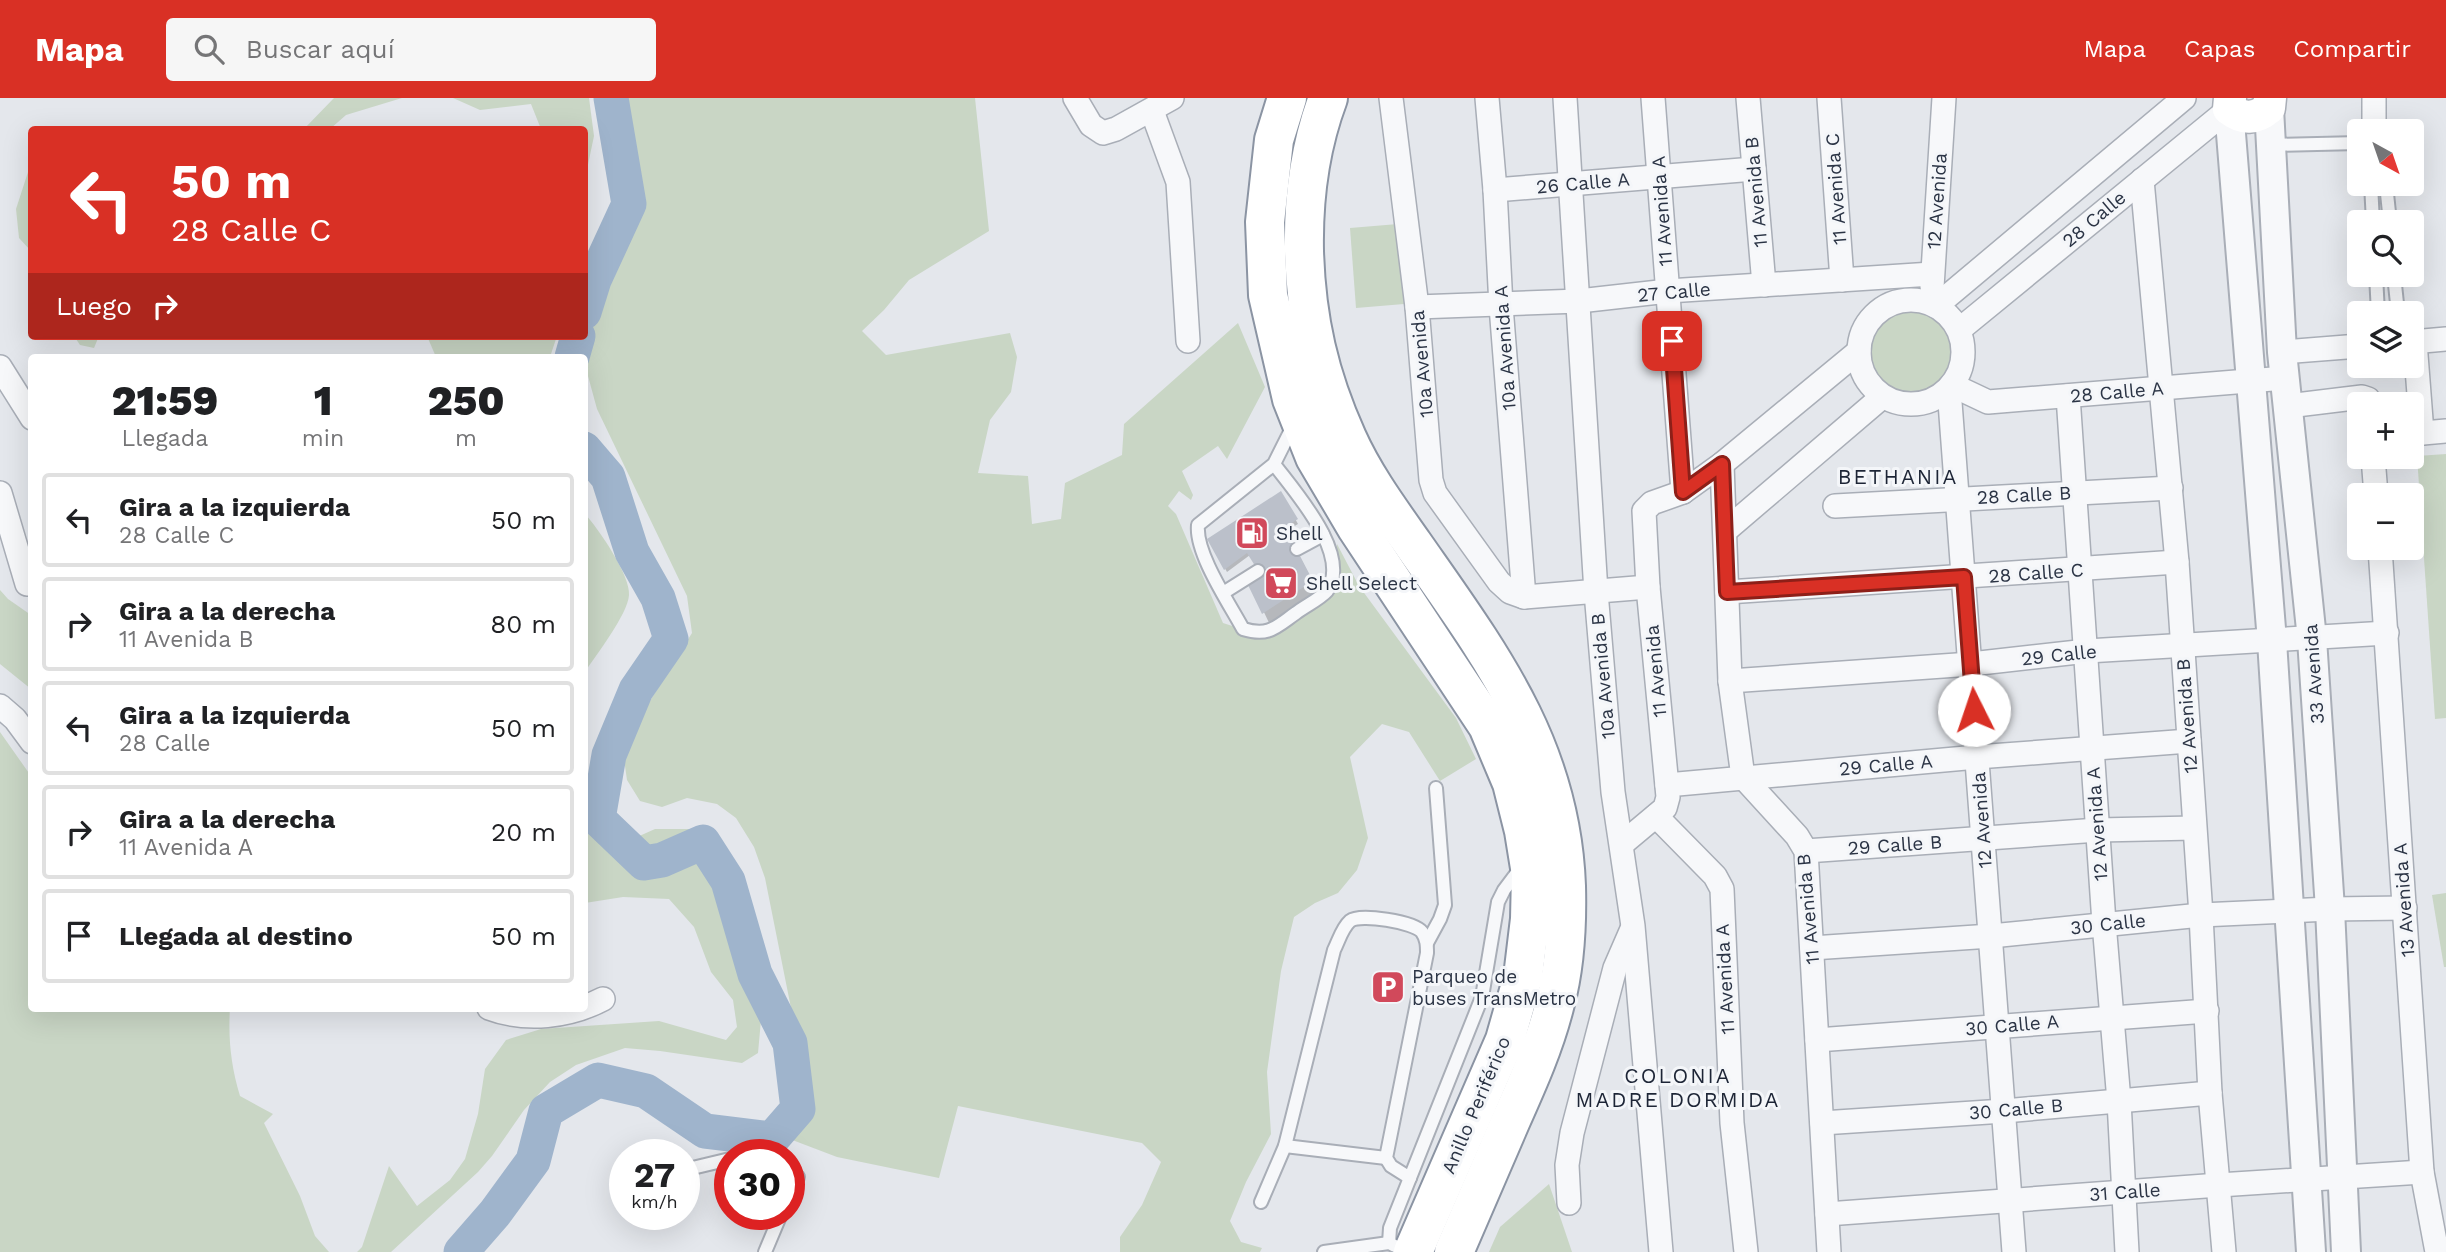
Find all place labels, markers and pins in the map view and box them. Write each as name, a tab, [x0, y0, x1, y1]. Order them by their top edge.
pin	[1642, 311, 1702, 371]
fuel station icon: Shell	[1233, 514, 1271, 552]
place label: Shell	[1276, 522, 1323, 545]
supermarket icon: Shell Select	[1262, 564, 1300, 602]
place label: Shell Select	[1306, 572, 1417, 595]
place label: Parqueo de buses TransMetro	[1412, 965, 1576, 1010]
parking icon: Parqueo de buses TransMetro	[1369, 968, 1407, 1006]

